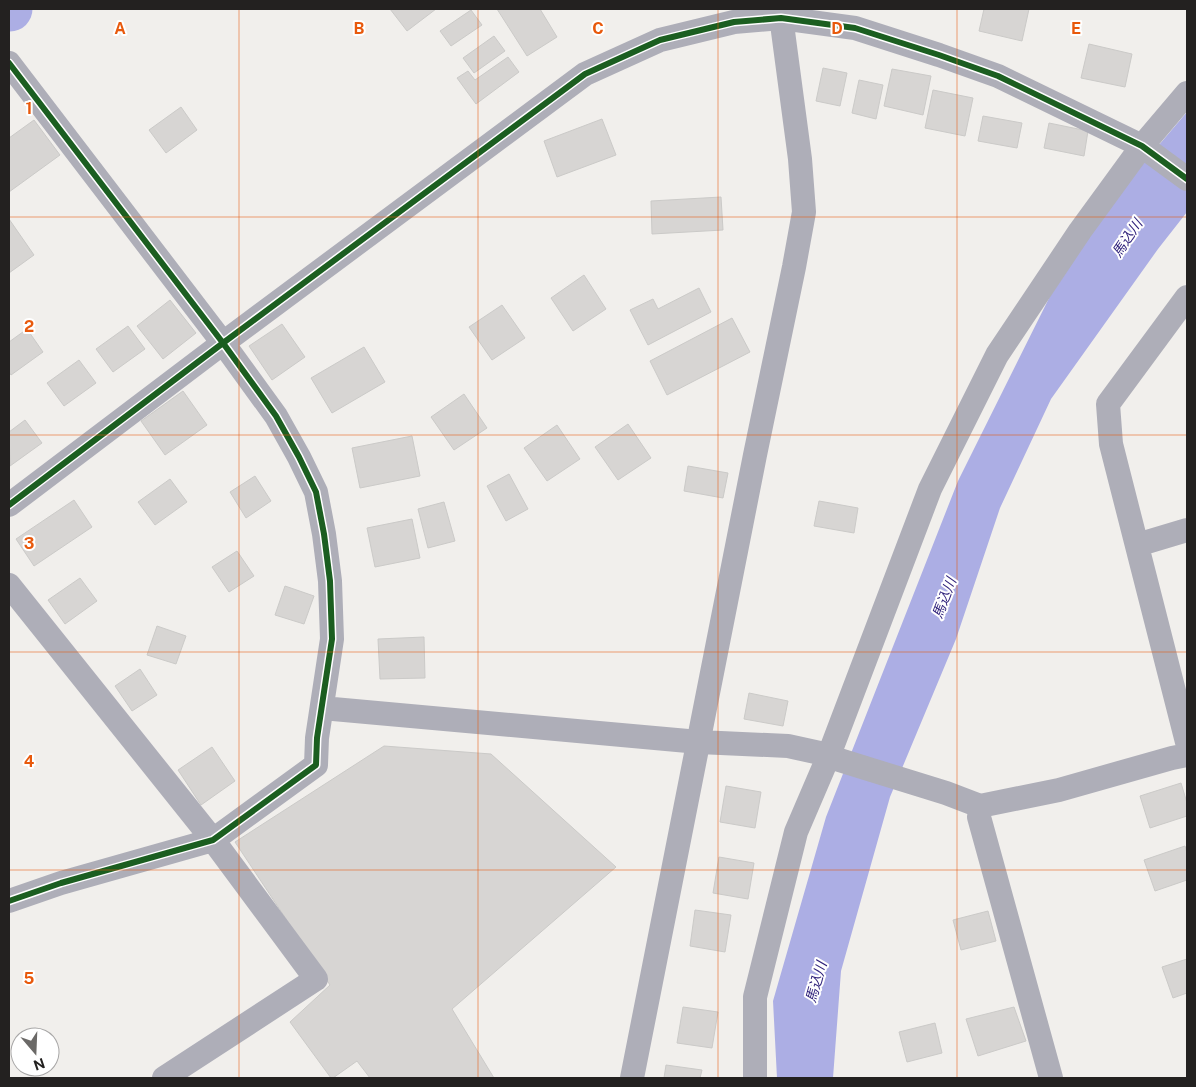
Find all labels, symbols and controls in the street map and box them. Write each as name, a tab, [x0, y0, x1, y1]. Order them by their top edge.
text: A	[114, 19, 126, 38]
text: B	[354, 19, 365, 38]
text: C	[592, 19, 604, 38]
text: D	[831, 19, 843, 38]
text: E	[1071, 19, 1081, 38]
text: 1	[26, 99, 32, 118]
water label: 馬込川	[1109, 214, 1146, 260]
text: 2	[24, 317, 34, 336]
text: 3	[24, 534, 34, 553]
water label: 馬込川	[929, 574, 960, 620]
text: 4	[24, 752, 35, 771]
water label: 馬込川	[803, 958, 830, 1004]
text: 5	[24, 969, 35, 988]
north arrow	[10, 1027, 60, 1077]
text: N	[31, 1055, 47, 1074]

